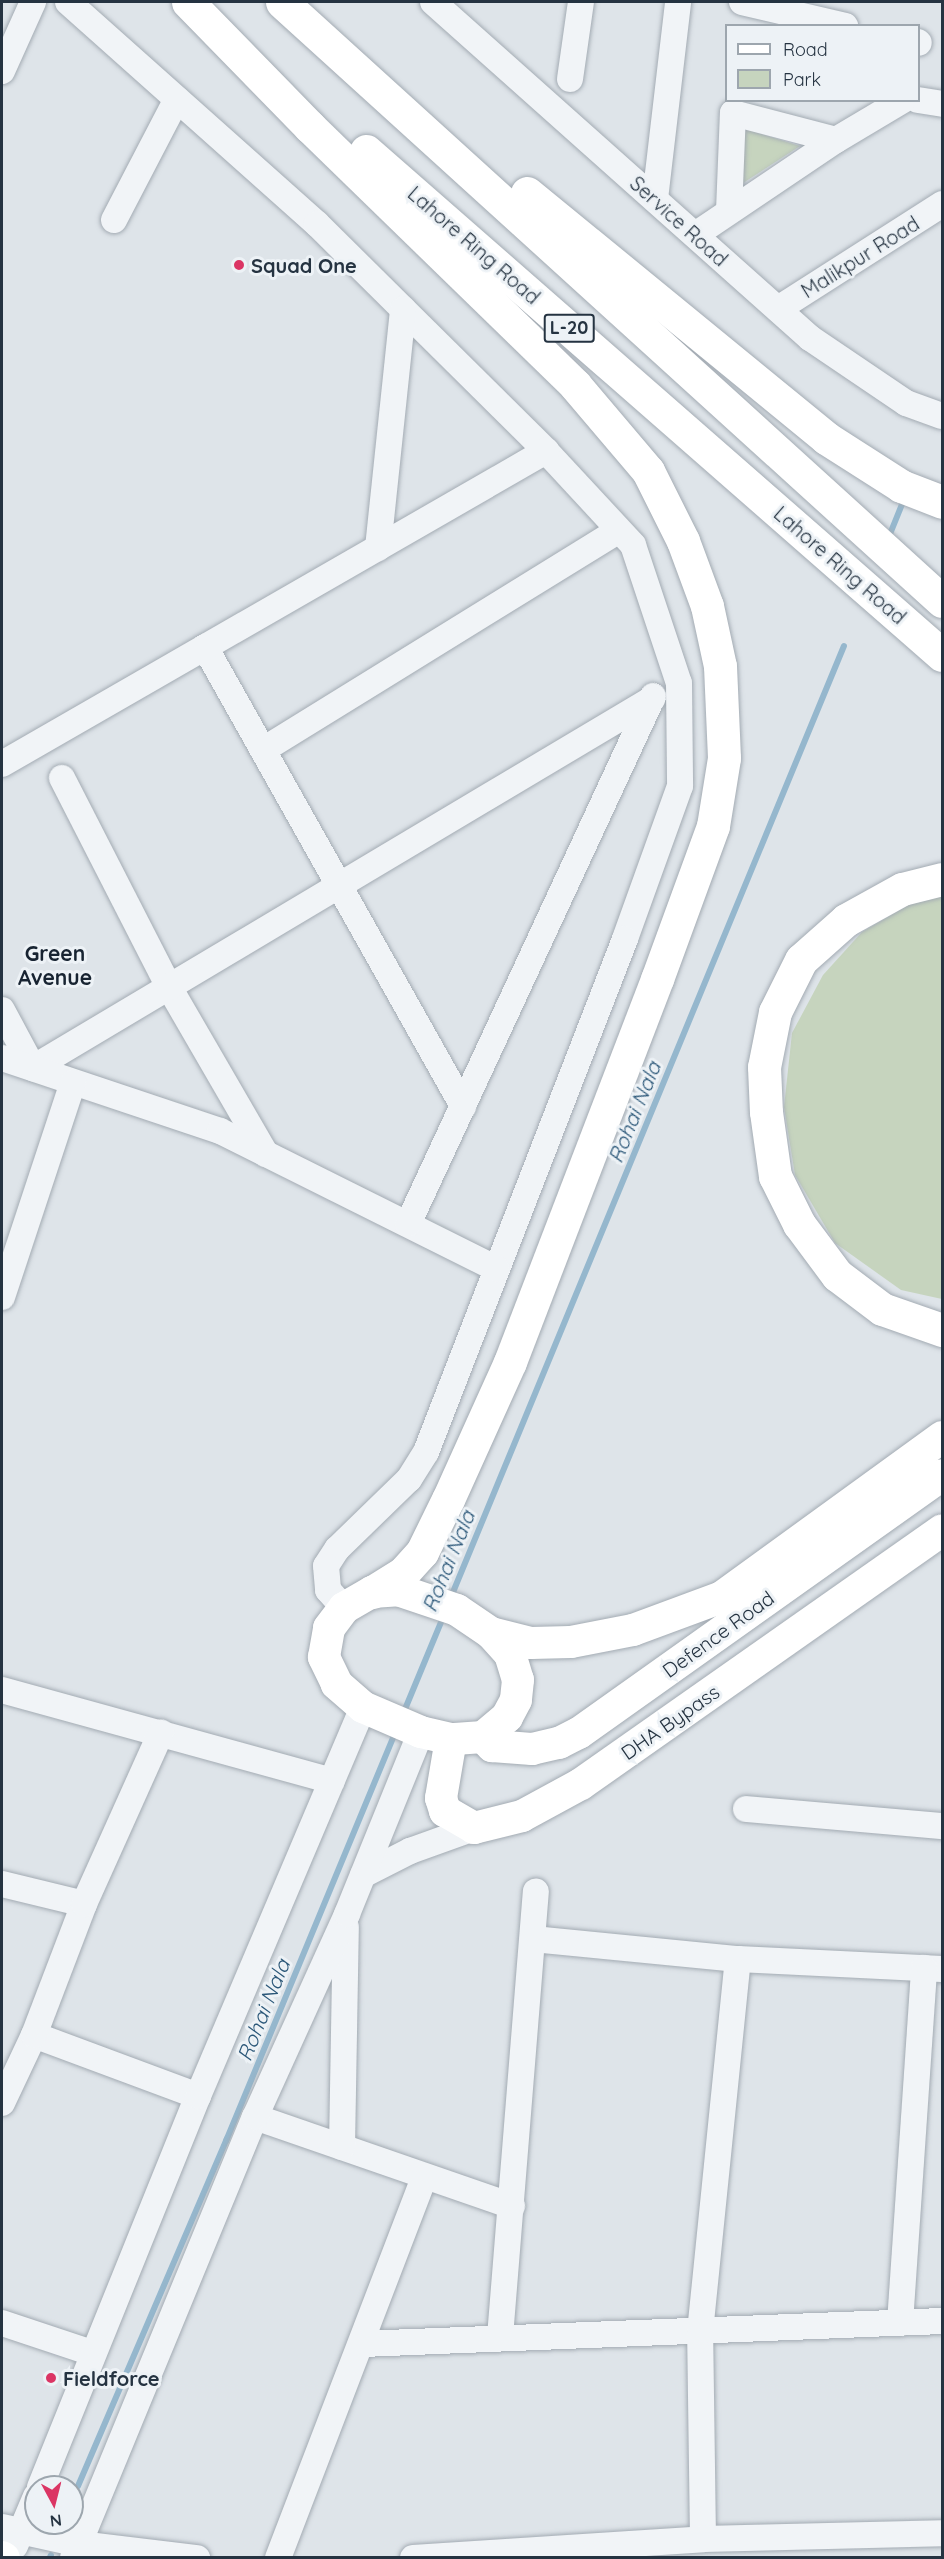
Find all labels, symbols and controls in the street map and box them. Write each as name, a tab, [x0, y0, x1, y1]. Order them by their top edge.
legend	[725, 24, 920, 102]
text: Road	[783, 38, 828, 61]
text: Park	[783, 68, 821, 91]
street label: Service Road	[625, 171, 733, 271]
street label: Lahore Ring Road	[403, 181, 545, 309]
street label: Malikpur Road	[797, 211, 923, 303]
place label: Squad One	[251, 253, 357, 277]
marker: Squad One	[232, 258, 246, 272]
road number: L-20	[544, 313, 594, 343]
street label: Lahore Ring Road	[769, 501, 911, 629]
district label: Green Avenue	[18, 940, 92, 990]
water label: Rohai Nala	[602, 1058, 666, 1166]
water label: Rohai Nala	[416, 1507, 480, 1615]
street label: Defence Road	[658, 1586, 778, 1682]
street label: DHA Bypass	[616, 1679, 724, 1765]
water label: Rohai Nala	[231, 1956, 295, 2064]
place label: Fieldforce	[63, 2366, 160, 2390]
marker: Fieldforce	[44, 2371, 58, 2385]
north arrow	[24, 2475, 84, 2535]
text: N	[49, 2510, 63, 2532]

